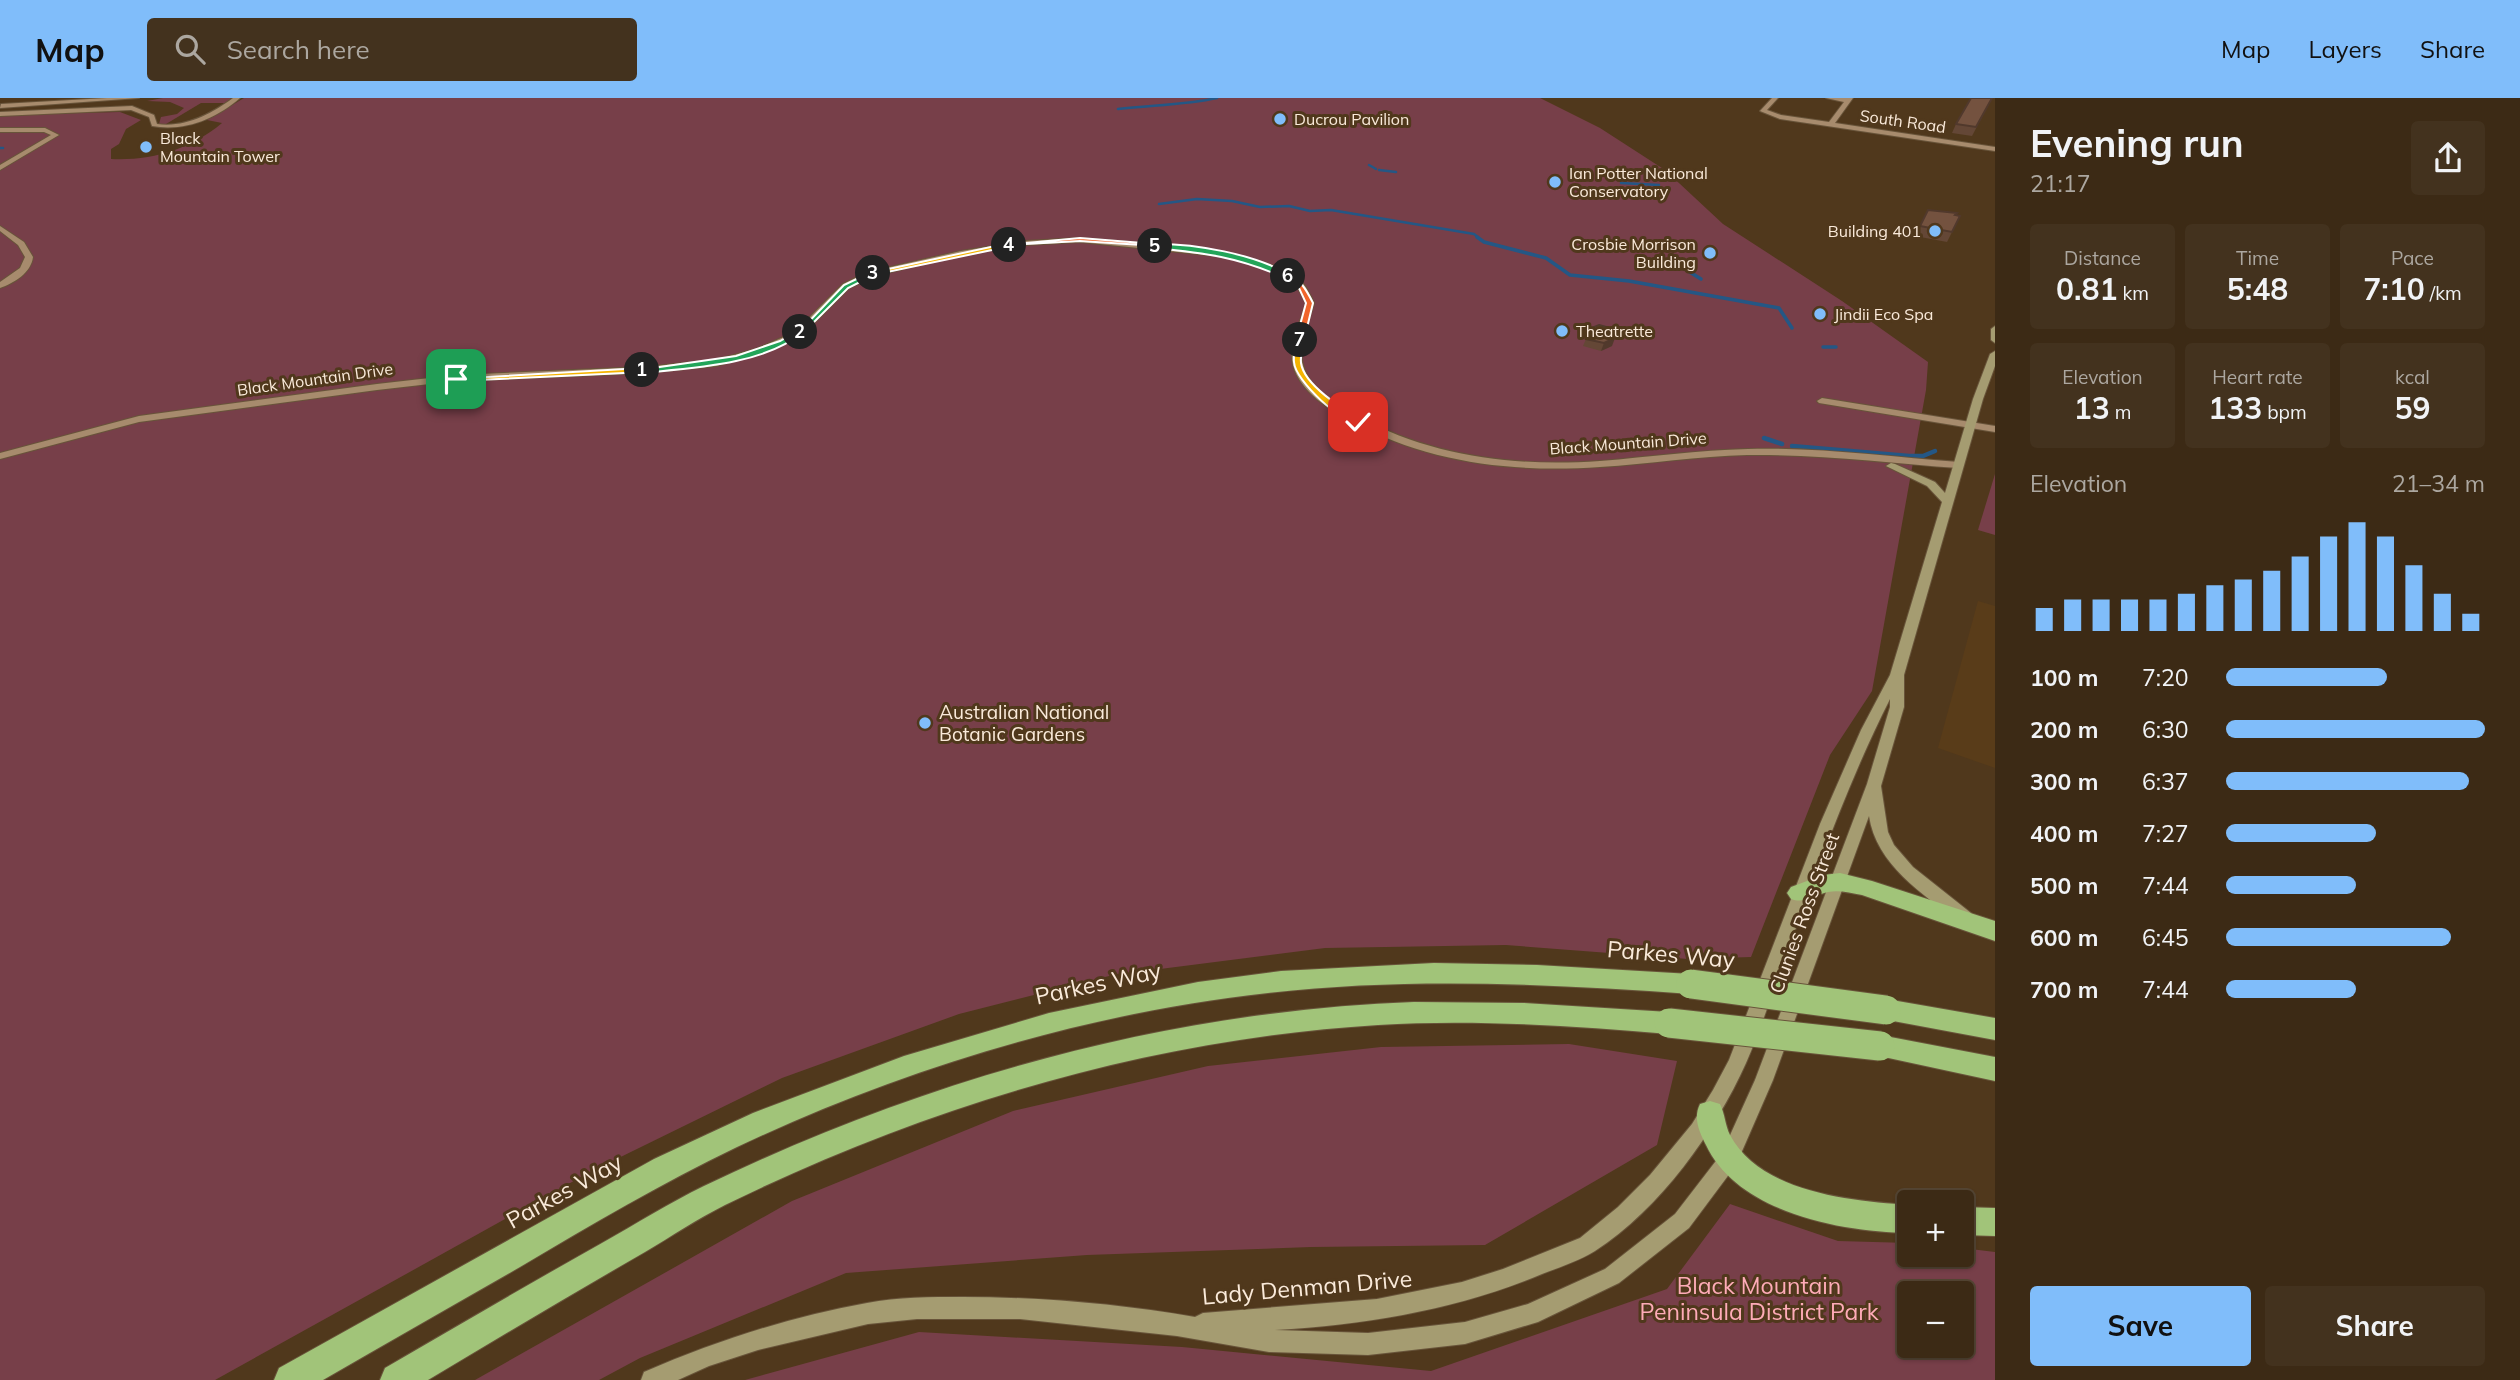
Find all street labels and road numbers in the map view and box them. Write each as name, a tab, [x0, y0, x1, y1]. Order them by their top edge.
street label: South Road	[1859, 105, 1947, 137]
street label: Black Mountain Drive	[236, 358, 394, 400]
street label: Black Mountain Drive	[1549, 428, 1707, 458]
street label: Clunies Ross Street	[1764, 829, 1844, 997]
street label: Parkes Way	[1606, 934, 1736, 974]
street label: Parkes Way	[1032, 955, 1164, 1011]
street label: Parkes Way	[501, 1147, 627, 1235]
street label: Lady Denman Drive	[1201, 1263, 1413, 1311]

